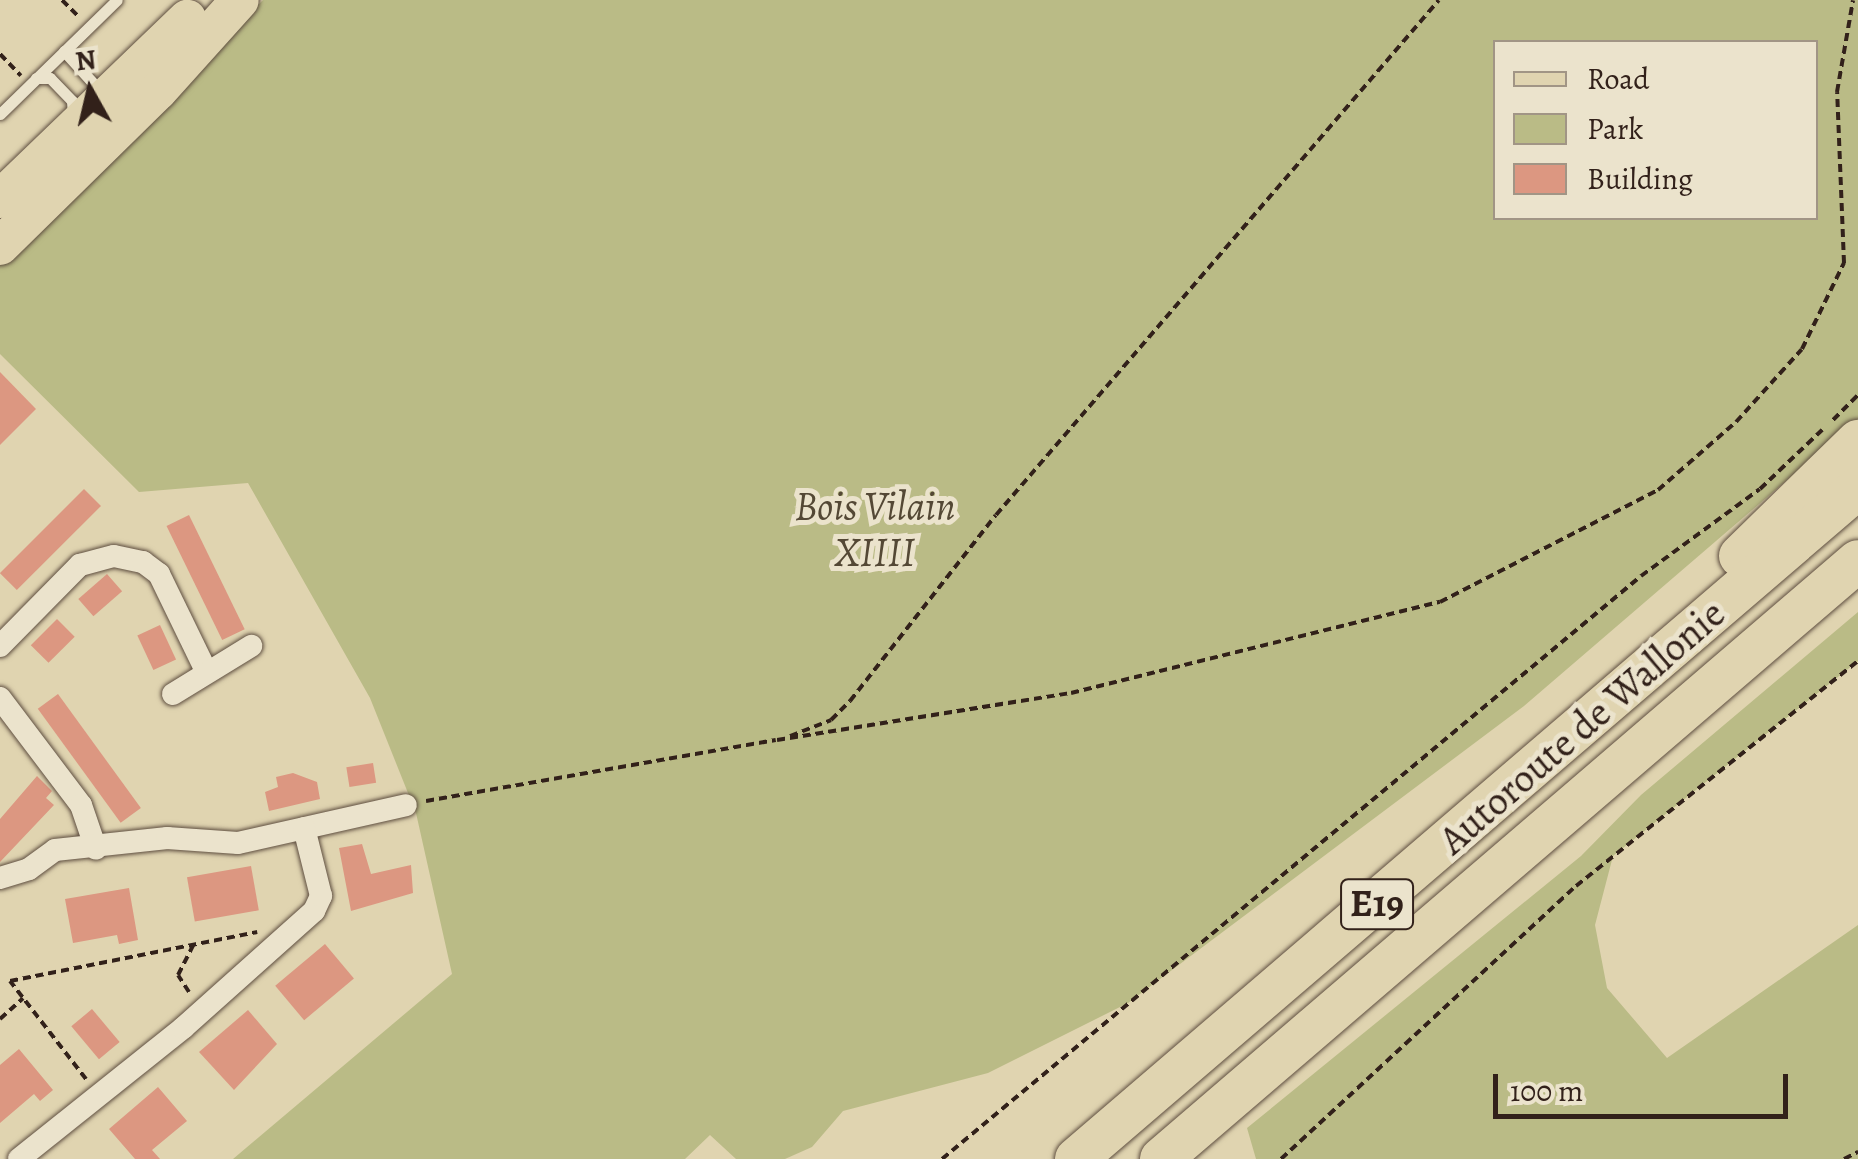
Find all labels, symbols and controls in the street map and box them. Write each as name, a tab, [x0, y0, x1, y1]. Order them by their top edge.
north arrow	[40, 40, 140, 140]
text: N	[73, 40, 99, 81]
legend	[1493, 40, 1818, 220]
text: Road	[1587, 59, 1649, 99]
text: Park	[1587, 109, 1643, 149]
text: Building	[1587, 159, 1693, 199]
park label: Bois Vilain XIIII	[795, 483, 955, 577]
street label: Autoroute de Wallonie	[1429, 590, 1735, 864]
road number: E19	[1340, 871, 1414, 937]
scale bar	[1498, 1054, 1793, 1116]
text: 100 m	[1510, 1071, 1583, 1111]

